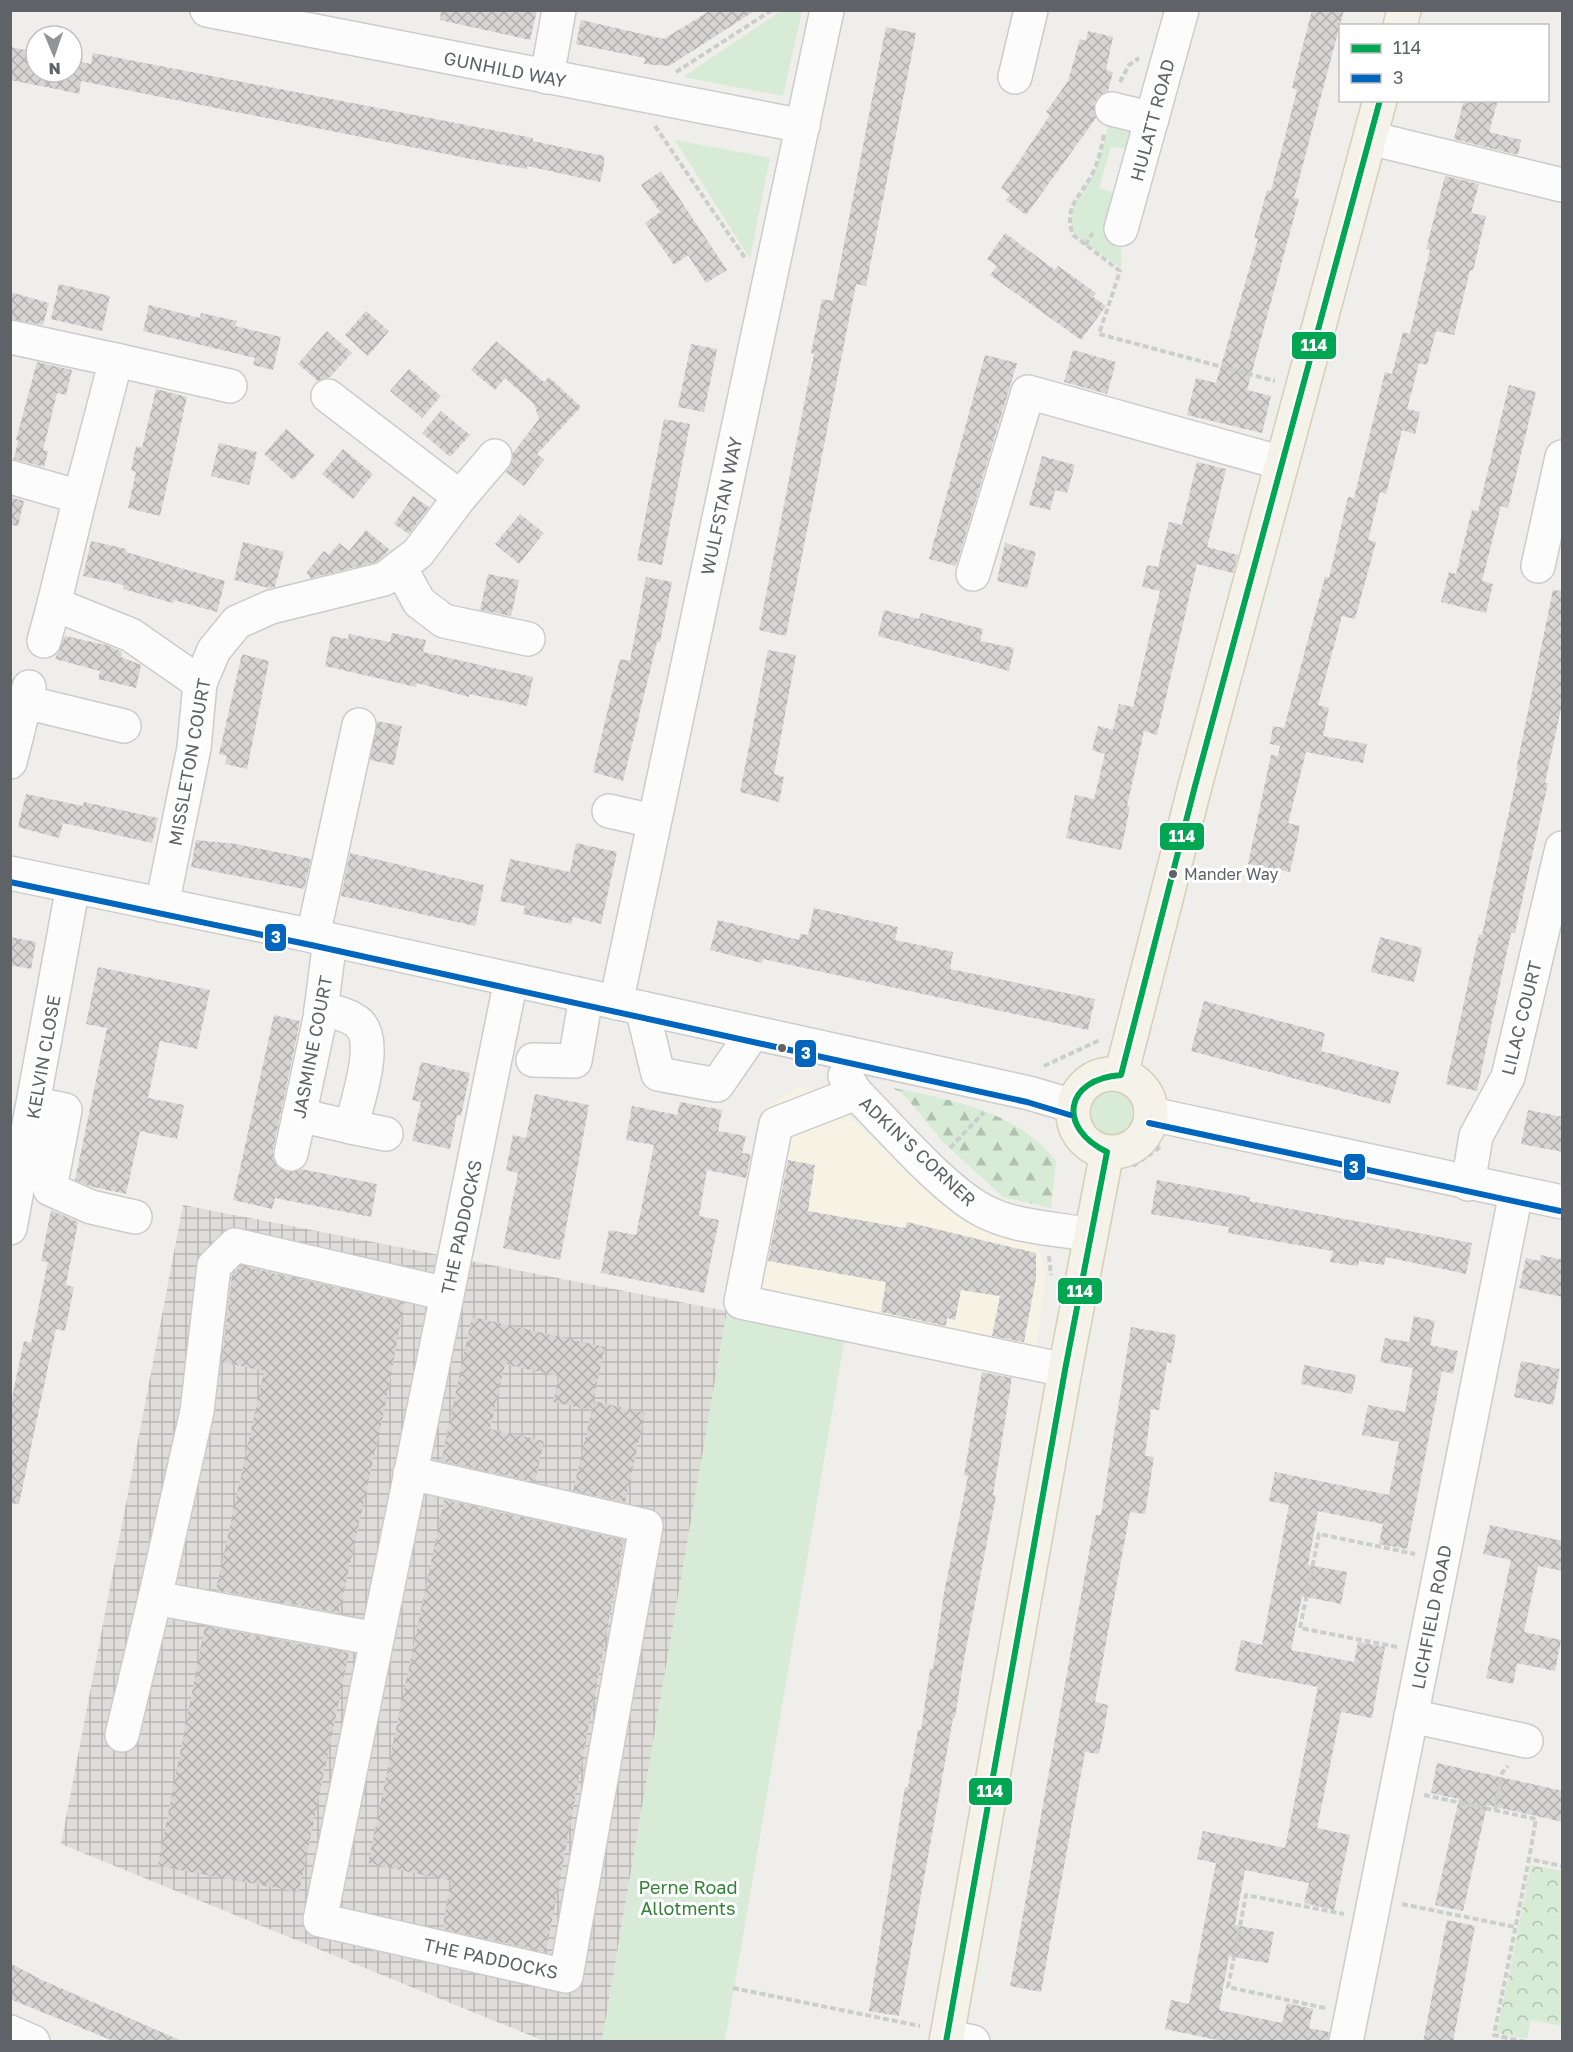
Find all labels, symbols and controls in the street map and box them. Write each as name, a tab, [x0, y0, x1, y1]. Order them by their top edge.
north arrow	[24, 24, 84, 84]
legend	[1339, 24, 1549, 102]
text: 114	[1393, 36, 1421, 58]
street label: GUNHILD WAY	[442, 46, 569, 92]
street label: HULATT ROAD	[1125, 56, 1179, 184]
text: N	[48, 59, 61, 79]
text: 3	[1393, 66, 1404, 88]
line badge: 114	[1291, 331, 1337, 360]
text: 114	[1301, 335, 1327, 355]
street label: WULFSTAN WAY	[696, 435, 746, 577]
street label: MISSLETON COURT	[163, 676, 215, 848]
line badge: 114	[1159, 822, 1205, 851]
text: 114	[1169, 826, 1195, 846]
place label: Mander Way	[1184, 864, 1278, 884]
marker: Mander Way	[1167, 868, 1179, 880]
line badge: 3	[264, 923, 287, 952]
text: 3	[271, 927, 281, 947]
street label: LILAC COURT	[1496, 959, 1546, 1077]
street label: JASMINE COURT	[287, 974, 337, 1120]
street label: KELVIN CLOSE	[21, 993, 65, 1121]
line badge: 3	[794, 1039, 817, 1068]
unlabelled marker	[776, 1042, 788, 1054]
text: 3	[801, 1043, 811, 1063]
street label: ADKIN'S CORNER	[855, 1091, 981, 1211]
line badge: 3	[1343, 1153, 1366, 1181]
text: 3	[1349, 1157, 1359, 1177]
street label: THE PADDOCKS	[436, 1158, 486, 1296]
line badge: 114	[1057, 1277, 1103, 1305]
text: 114	[1067, 1281, 1093, 1301]
street label: LICHFIELD ROAD	[1406, 1543, 1456, 1691]
line badge: 114	[968, 1777, 1013, 1806]
text: 114	[977, 1781, 1003, 1801]
park label: Perne Road Allotments	[638, 1876, 738, 1919]
street label: THE PADDOCKS	[422, 1933, 560, 1983]

